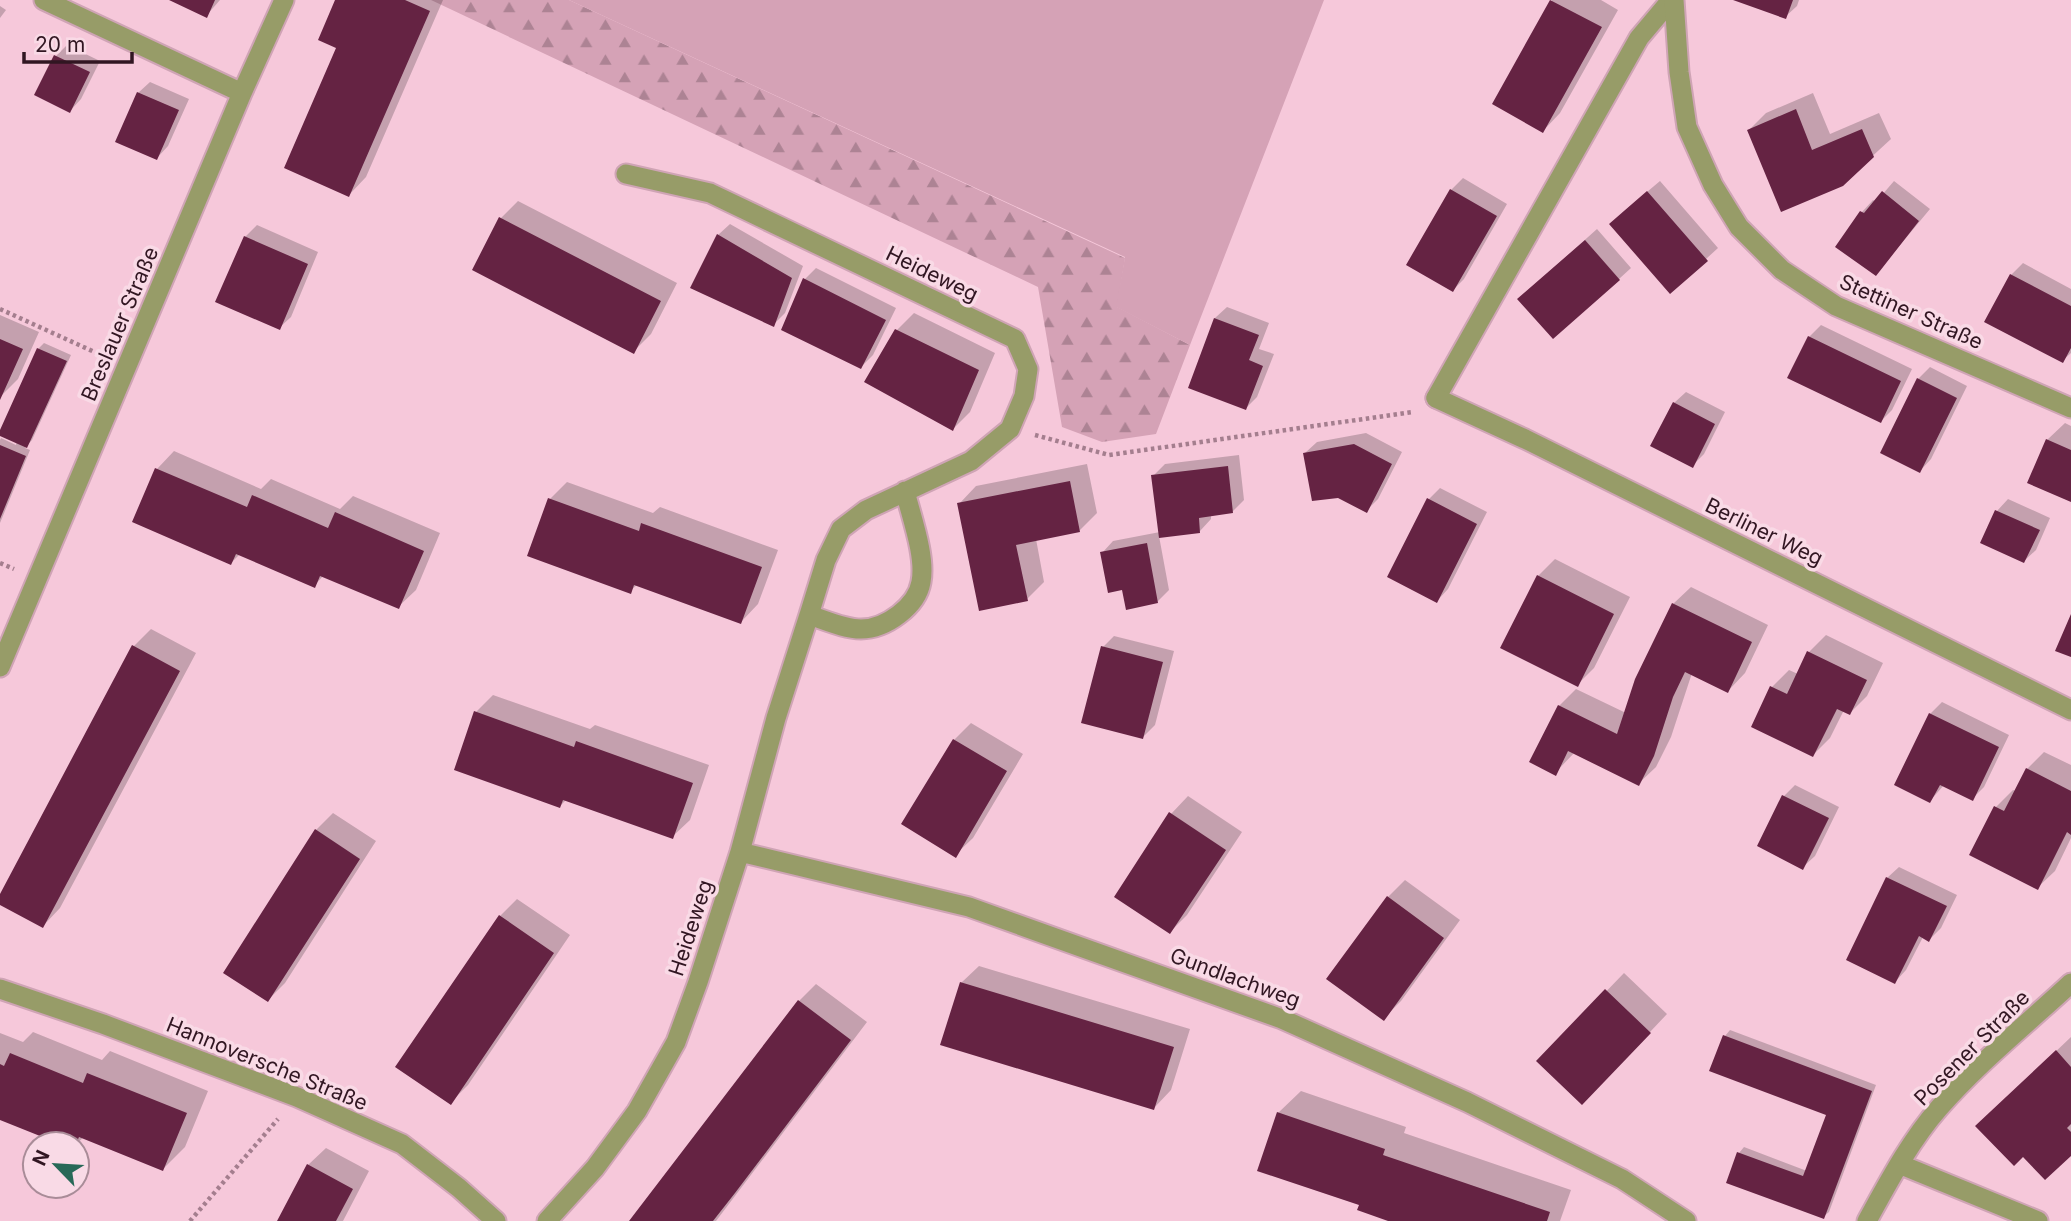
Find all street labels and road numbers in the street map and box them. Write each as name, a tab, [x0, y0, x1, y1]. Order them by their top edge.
street label: Heideweg	[882, 240, 982, 307]
street label: Breslauer Straße	[76, 243, 163, 405]
street label: Stettiner Straße	[1836, 269, 1987, 354]
street label: Berliner Weg	[1701, 492, 1827, 571]
street label: Heideweg	[663, 877, 718, 979]
street label: Gundlachweg	[1167, 942, 1304, 1013]
street label: Posener Straße	[1909, 985, 2035, 1111]
street label: Hannoversche Straße	[163, 1012, 371, 1115]

